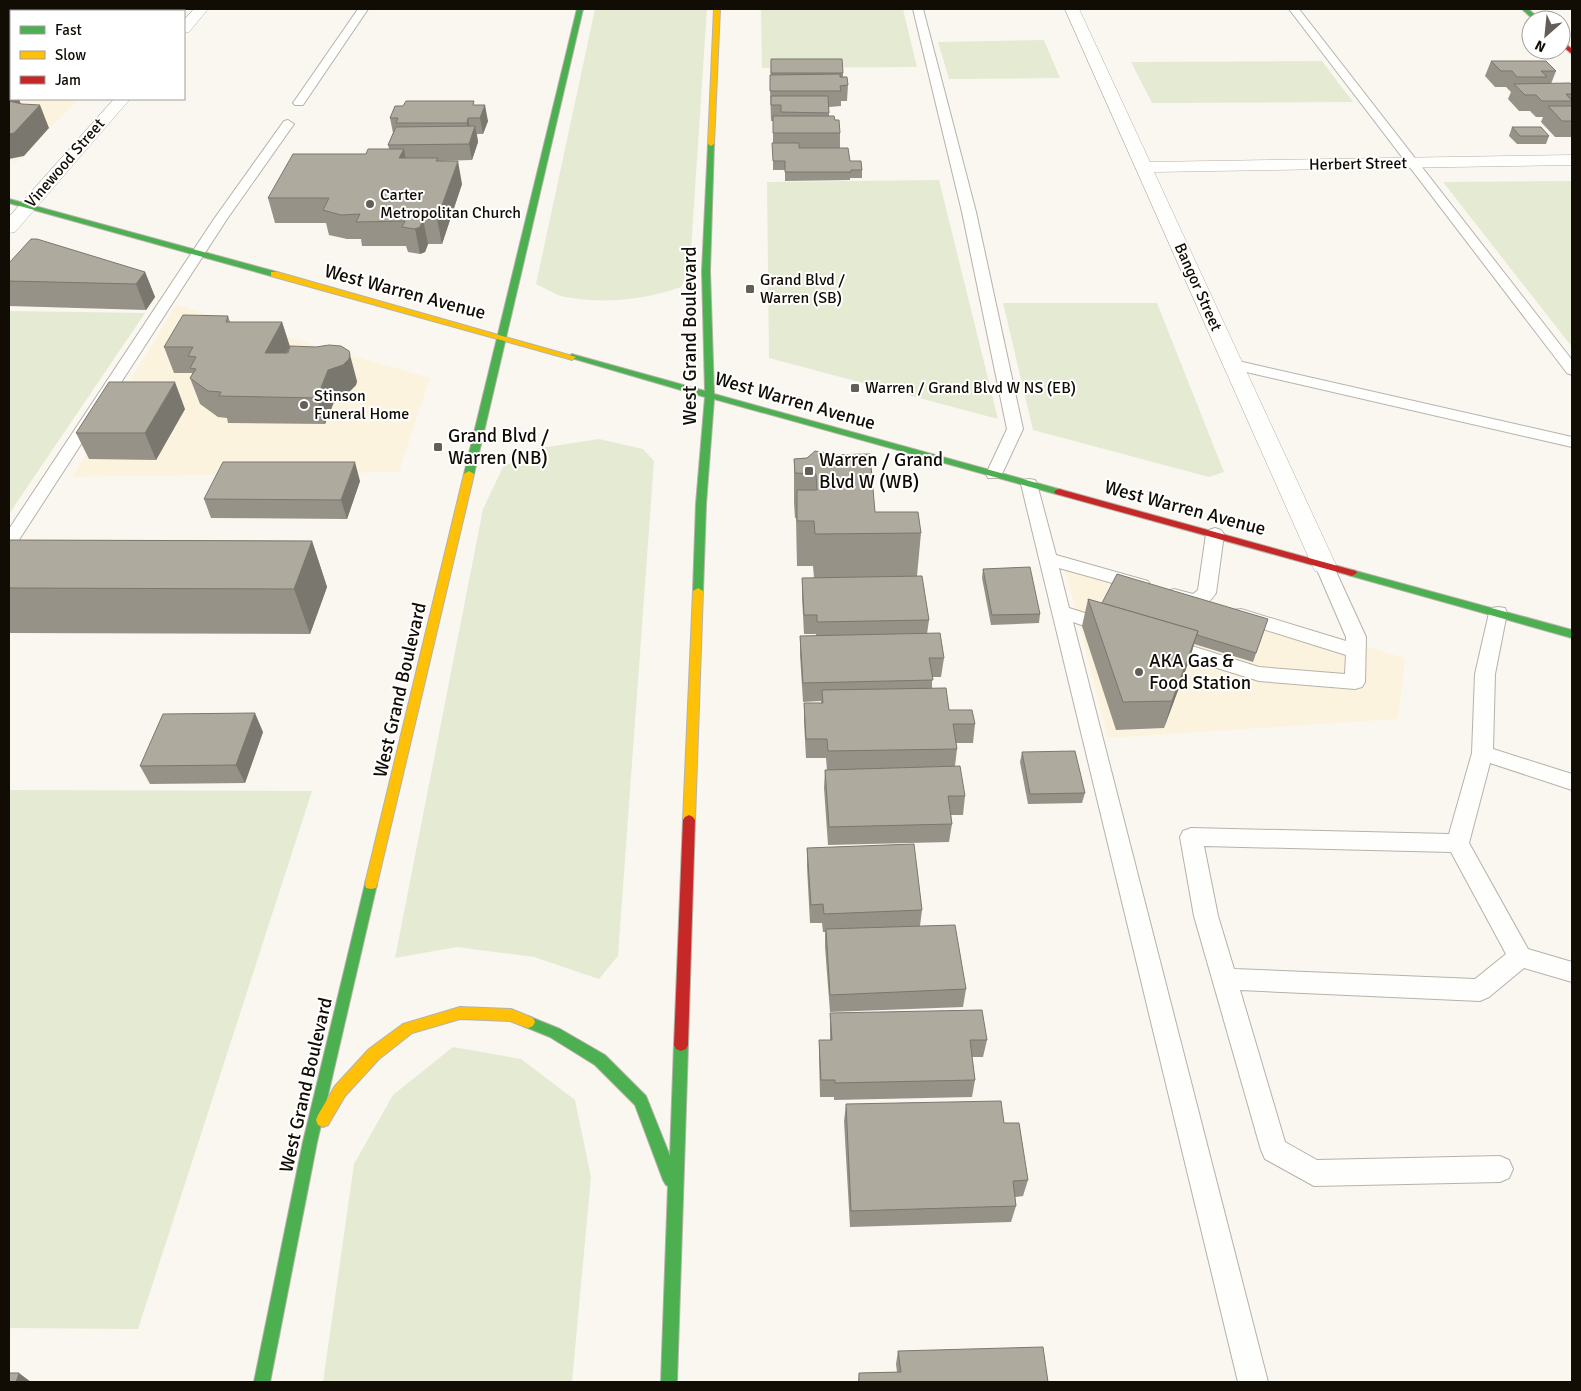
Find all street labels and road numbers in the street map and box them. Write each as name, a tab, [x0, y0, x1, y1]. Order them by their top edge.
street label: Vinewood Street	[21, 114, 109, 212]
street label: Herbert Street	[1309, 153, 1408, 175]
street label: Bangor Street	[1170, 240, 1226, 335]
street label: West Grand Boulevard	[678, 247, 702, 425]
street label: West Warren Avenue	[322, 259, 488, 325]
street label: West Warren Avenue	[712, 367, 878, 435]
street label: West Warren Avenue	[1102, 475, 1268, 541]
street label: West Grand Boulevard	[368, 600, 432, 780]
street label: West Grand Boulevard	[274, 995, 338, 1175]

